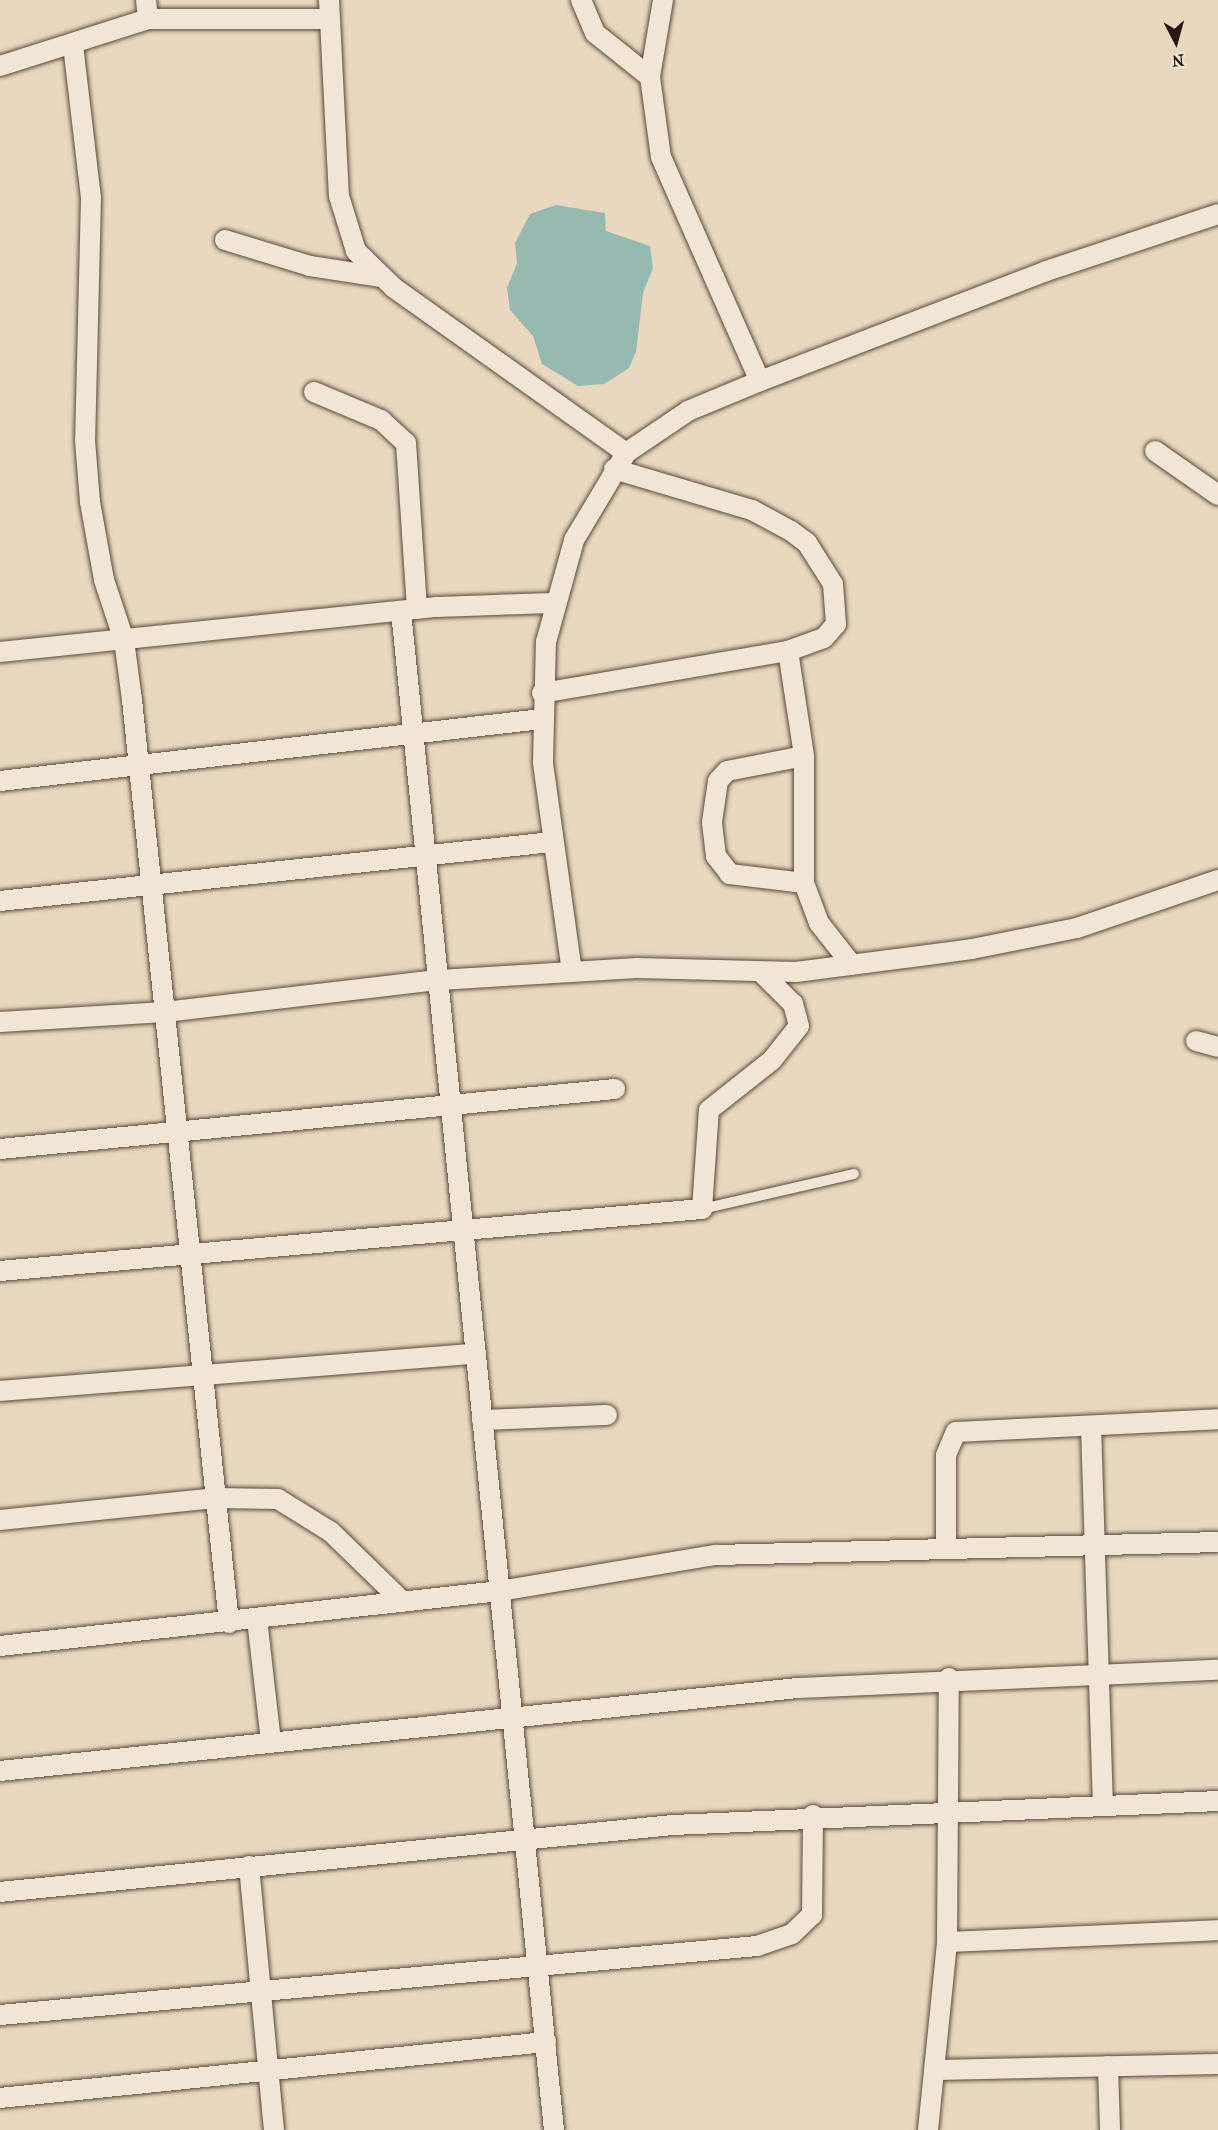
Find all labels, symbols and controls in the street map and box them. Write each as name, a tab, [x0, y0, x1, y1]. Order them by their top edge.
north arrow	[1146, 12, 1206, 72]
text: N	[1171, 50, 1185, 70]

